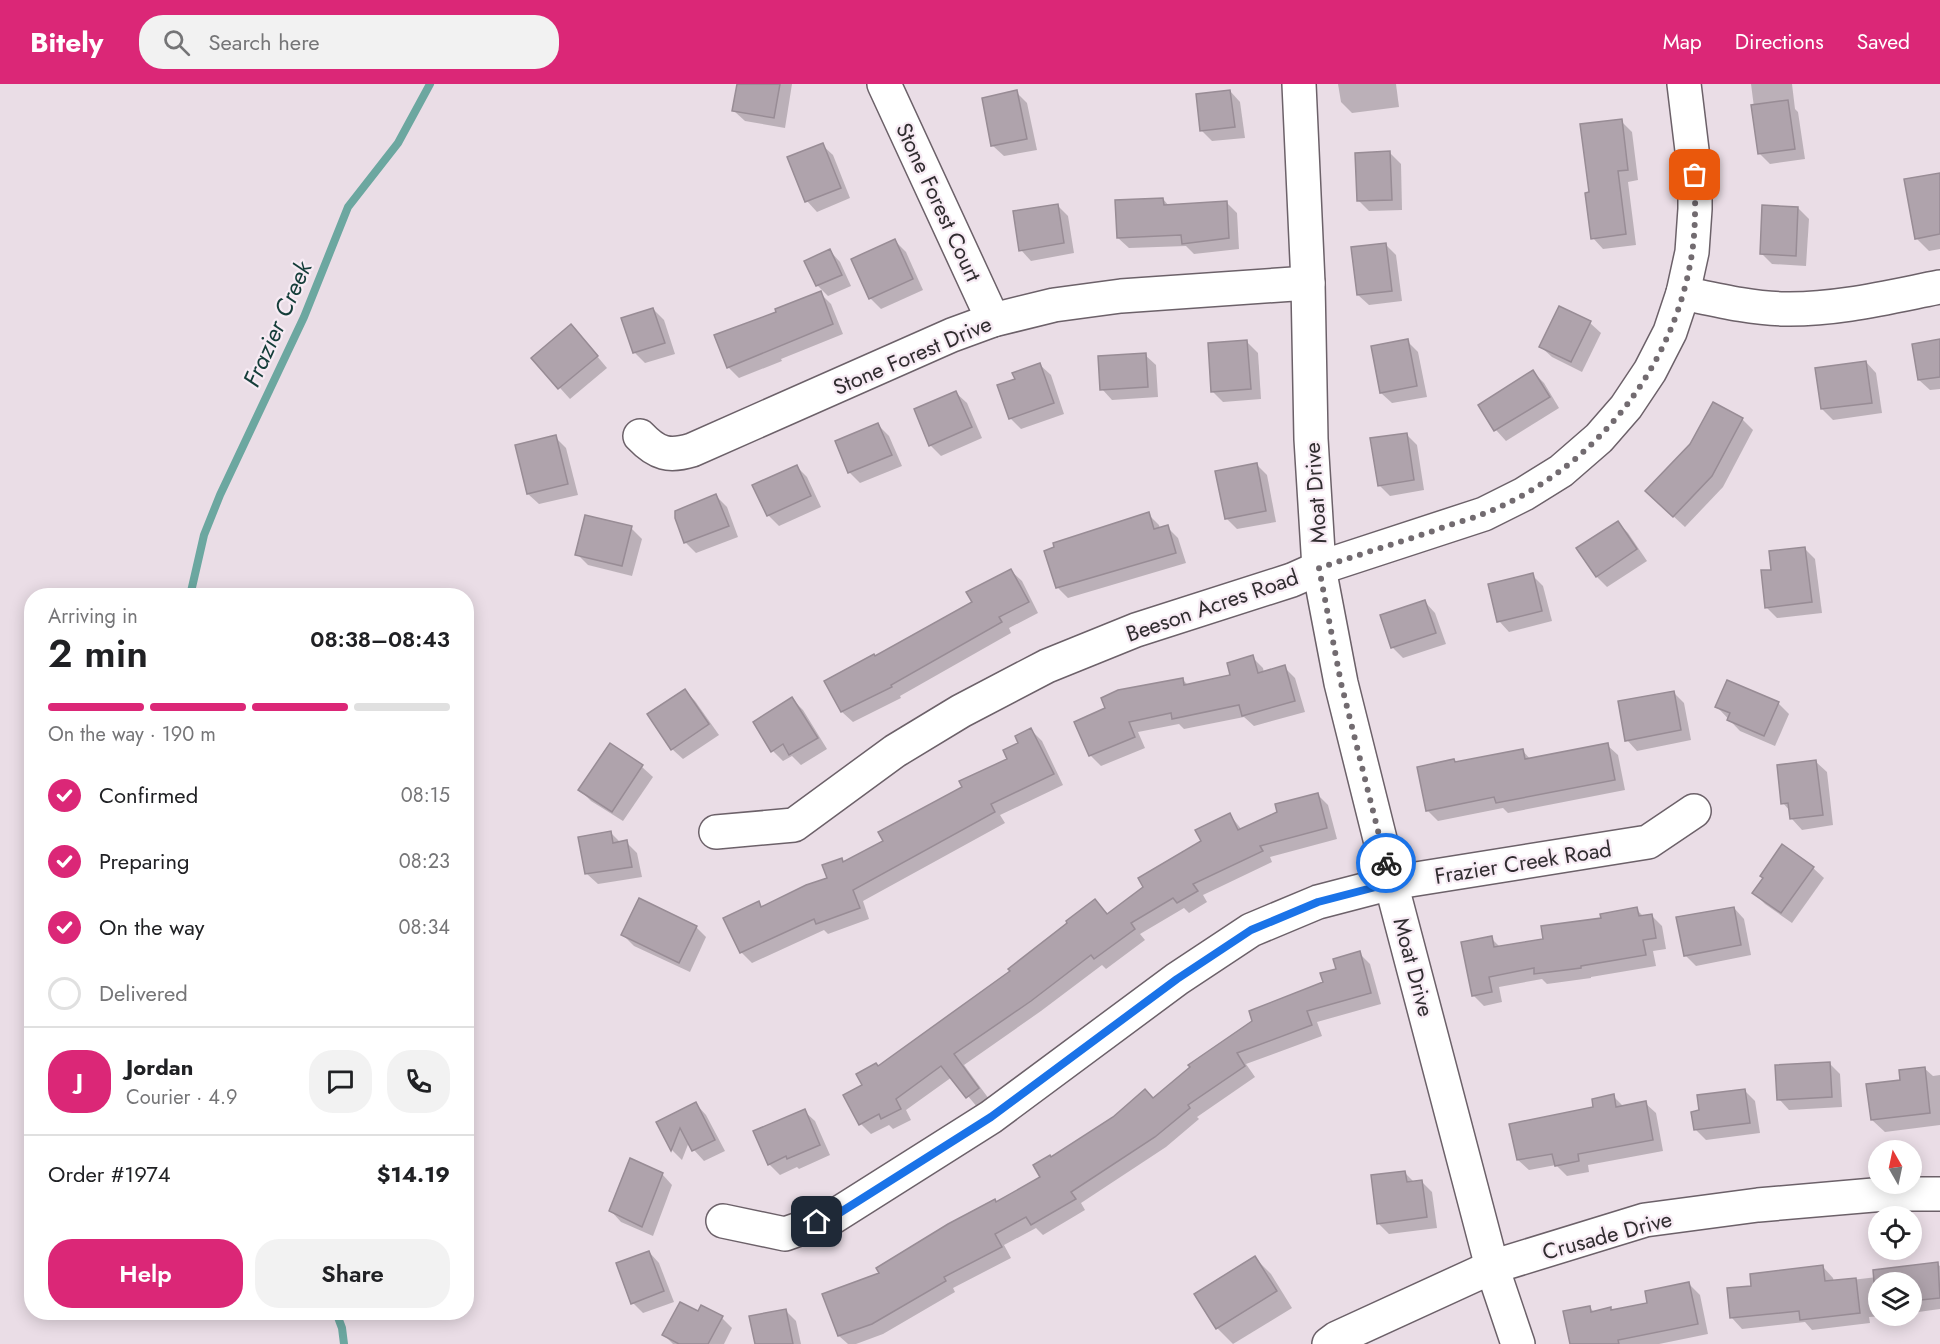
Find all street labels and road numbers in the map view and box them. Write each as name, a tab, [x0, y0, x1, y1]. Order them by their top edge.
street label: Stone Forest Court	[888, 117, 990, 287]
street label: Stone Forest Drive	[828, 307, 996, 403]
street label: Moat Drive	[1296, 441, 1334, 545]
street label: Beeson Acres Road	[1121, 560, 1303, 650]
street label: Frazier Creek Road	[1432, 832, 1614, 892]
street label: Moat Drive	[1385, 914, 1443, 1020]
street label: Crusade Drive	[1539, 1202, 1675, 1268]

